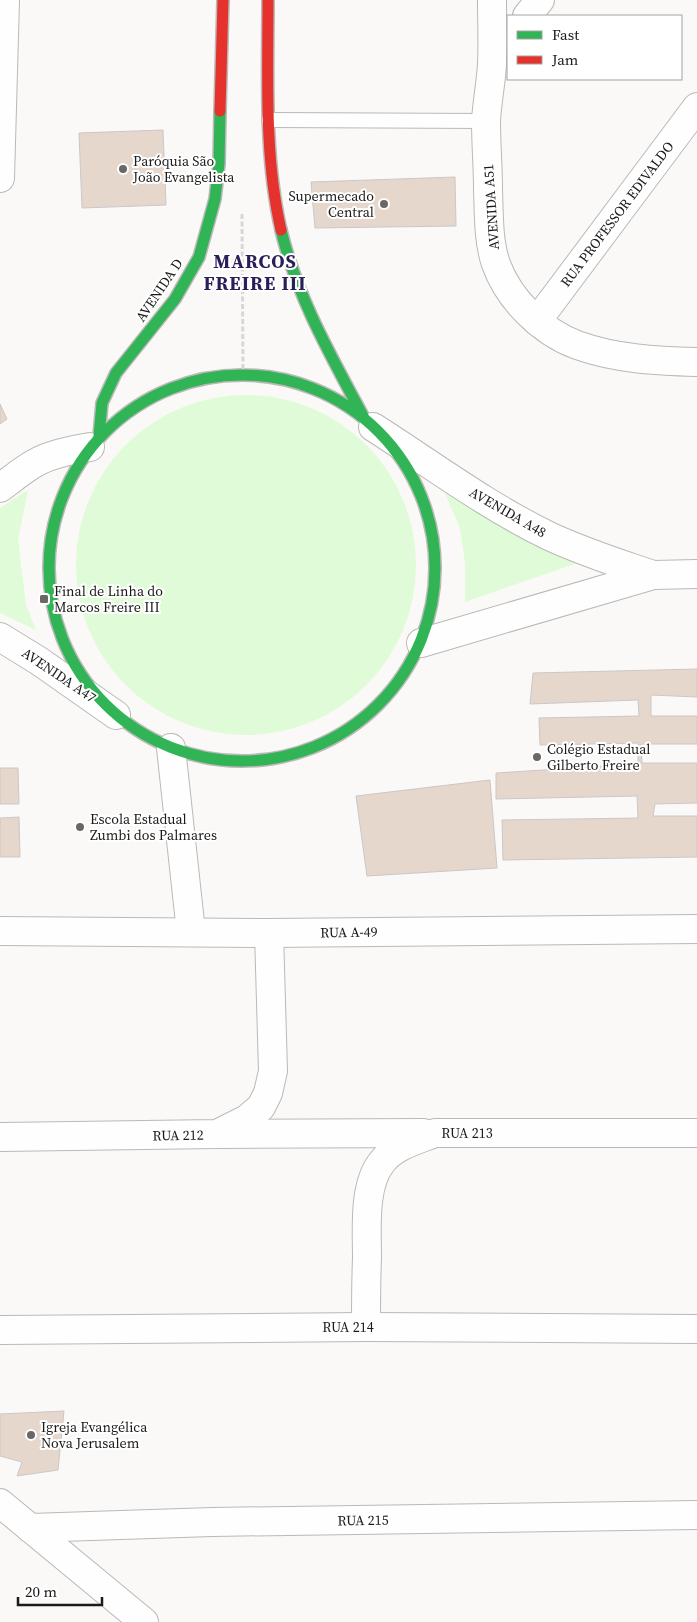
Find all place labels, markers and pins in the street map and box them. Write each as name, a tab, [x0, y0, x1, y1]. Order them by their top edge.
place label: Paróquia São João Evangelista	[132, 151, 235, 187]
marker: Paróquia São João Evangelista	[117, 163, 129, 175]
place label: Supermecado Central	[288, 186, 374, 222]
marker: Supermecado Central	[378, 198, 390, 210]
place label: Final de Linha do Marcos Freire III	[54, 581, 163, 617]
marker: Final de Linha do Marcos Freire III	[38, 593, 50, 605]
place label: Colégio Estadual Gilberto Freire	[547, 739, 651, 775]
marker: Colégio Estadual Gilberto Freire	[531, 751, 543, 763]
place label: Escola Estadual Zumbi dos Palmares	[90, 809, 217, 845]
marker: Escola Estadual Zumbi dos Palmares	[74, 821, 86, 833]
place label: Igreja Evangélica Nova Jerusalem	[41, 1417, 148, 1453]
marker: Igreja Evangélica Nova Jerusalem	[25, 1429, 37, 1441]

